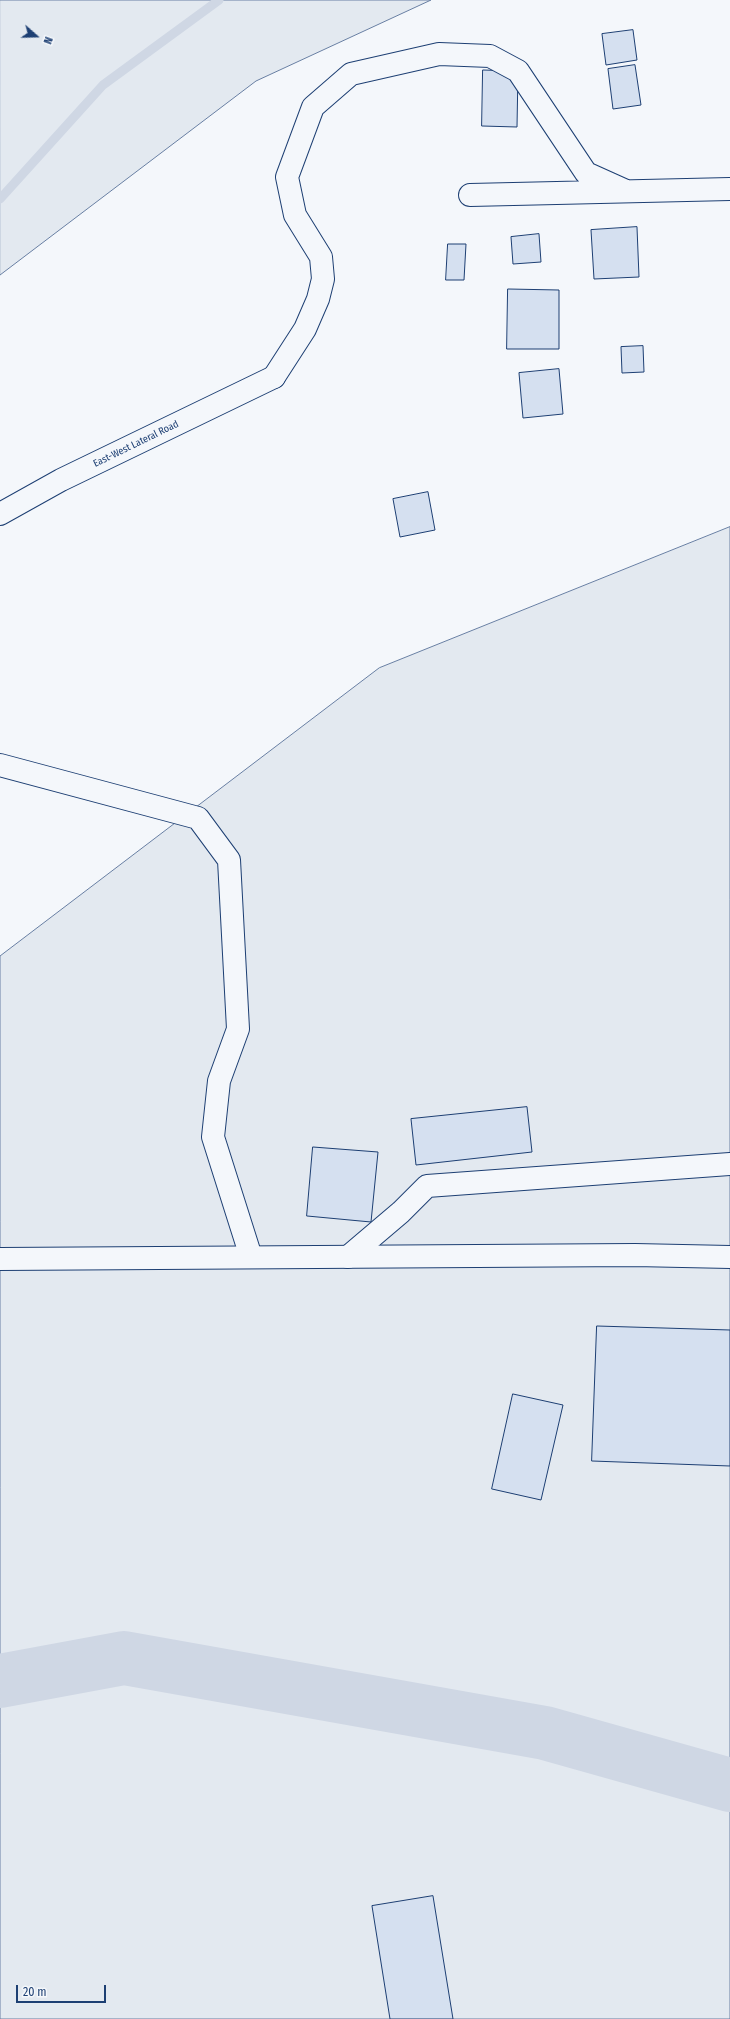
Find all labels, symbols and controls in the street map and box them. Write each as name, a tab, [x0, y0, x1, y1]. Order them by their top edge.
north arrow	[16, 16, 56, 56]
text: N	[41, 35, 55, 46]
street label: East-West Lateral Road	[91, 418, 181, 470]
scale bar	[18, 1977, 108, 2003]
text: 20 m	[23, 1985, 47, 1999]

